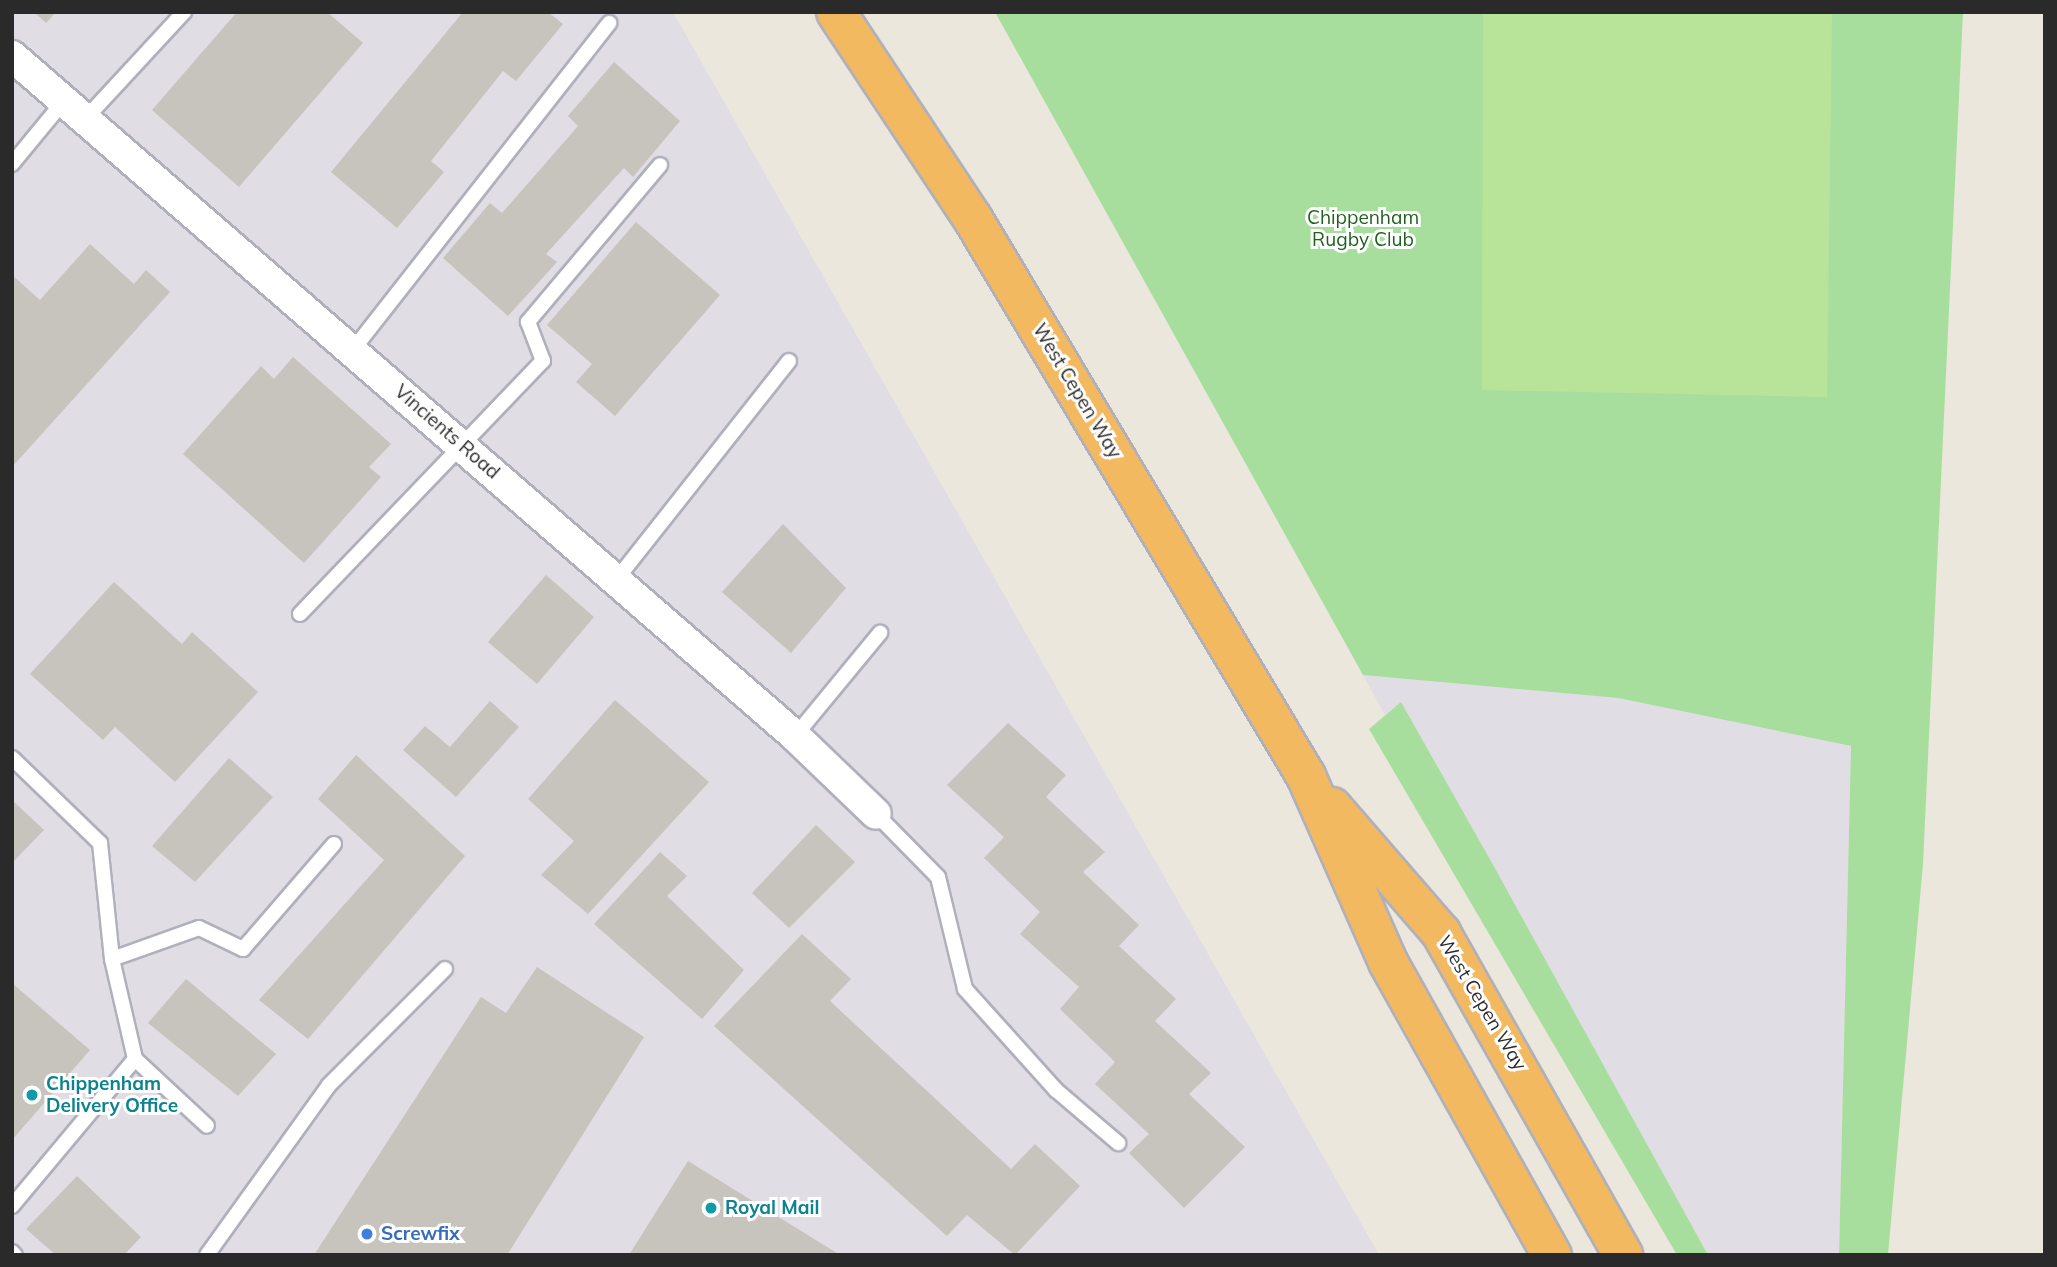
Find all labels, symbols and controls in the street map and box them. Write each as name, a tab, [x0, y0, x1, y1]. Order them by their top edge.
park label: Chippenham Rugby Club	[1307, 207, 1419, 251]
street label: West Cepen Way	[1028, 319, 1126, 463]
street label: Vincients Road	[390, 380, 504, 484]
street label: West Cepen Way	[1433, 931, 1531, 1075]
place label: Chippenham Delivery Office	[46, 1073, 178, 1117]
marker: Chippenham Delivery Office	[24, 1087, 40, 1103]
place label: Royal Mail	[725, 1197, 819, 1219]
marker: Royal Mail	[703, 1200, 719, 1216]
place label: Screwfix	[381, 1223, 460, 1245]
marker: Screwfix	[359, 1226, 375, 1242]

